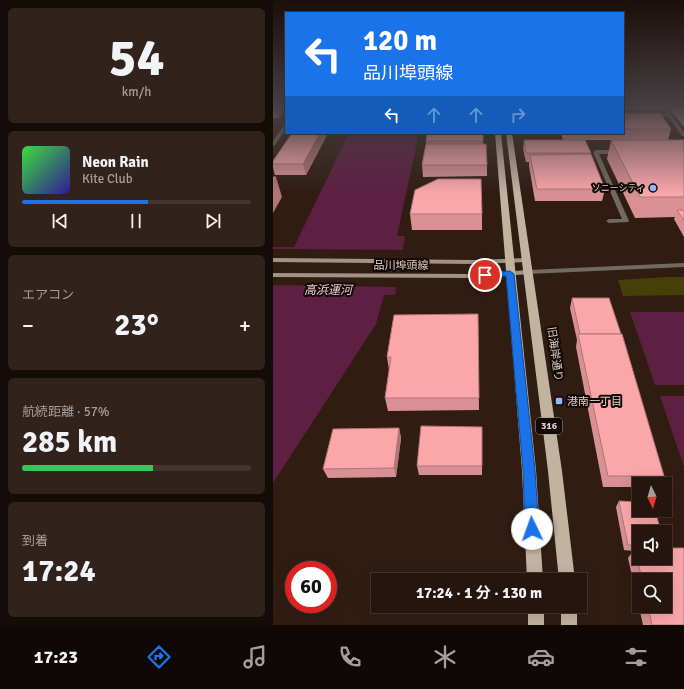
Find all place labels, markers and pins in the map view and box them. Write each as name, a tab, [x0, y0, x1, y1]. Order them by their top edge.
place label: ソニーシティ	[592, 183, 645, 194]
marker: ソニーシティ	[648, 183, 658, 193]
pin	[468, 258, 502, 292]
place label: 港南一丁目	[567, 395, 622, 408]
marker: 港南一丁目	[554, 396, 564, 406]

